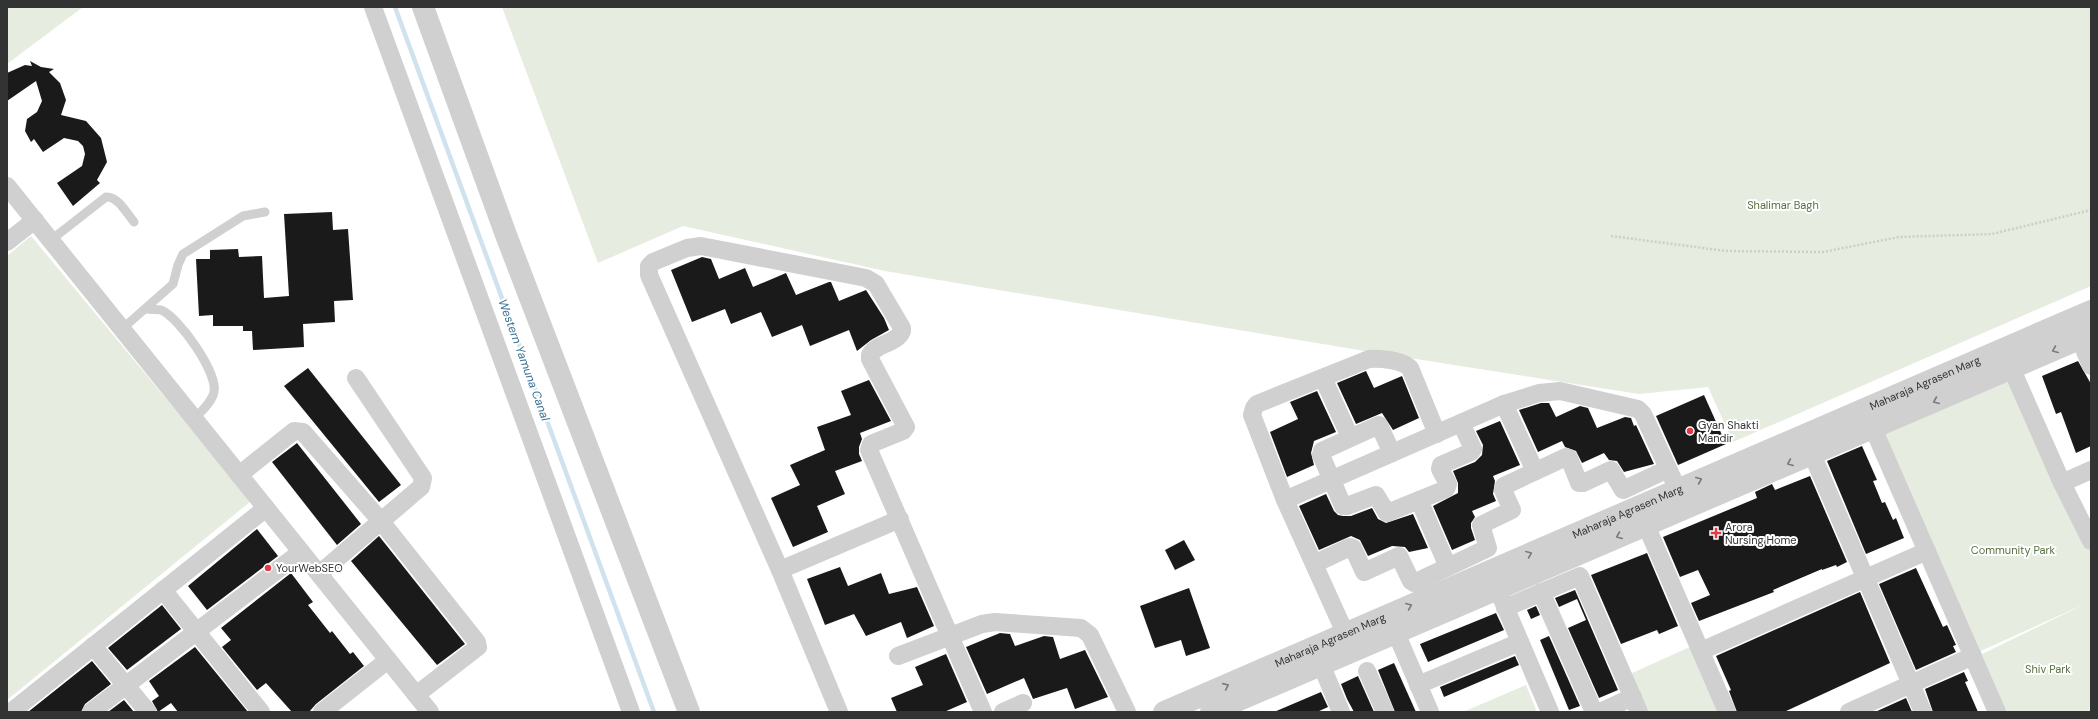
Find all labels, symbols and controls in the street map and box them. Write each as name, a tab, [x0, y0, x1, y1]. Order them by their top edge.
park label: Shalimar Bagh	[1747, 198, 1819, 212]
water label: Western Yamuna Canal	[494, 297, 554, 423]
one-way arrow	[2052, 345, 2060, 353]
street label: Maharaja Agrasen Marg	[1867, 353, 1982, 413]
one-way arrow	[1932, 396, 1940, 404]
place label: Gyan Shakti Mandir	[1698, 418, 1759, 445]
marker: Gyan Shakti Mandir	[1685, 426, 1695, 436]
one-way arrow	[1787, 459, 1794, 467]
one-way arrow	[1696, 477, 1703, 485]
street label: Maharaja Agrasen Marg	[1570, 481, 1685, 542]
place label: Arora Nursing Home	[1725, 520, 1797, 547]
marker: Arora Nursing Home	[1710, 527, 1722, 539]
one-way arrow	[1616, 532, 1623, 540]
park label: Community Park	[1971, 543, 2056, 557]
one-way arrow	[1525, 551, 1532, 559]
place label: YourWebSEO	[276, 561, 343, 575]
marker: YourWebSEO	[263, 563, 273, 573]
one-way arrow	[1405, 603, 1413, 611]
street label: Maharaja Agrasen Marg	[1273, 610, 1388, 670]
park label: Shiv Park	[2025, 662, 2071, 676]
one-way arrow	[1222, 683, 1229, 691]

